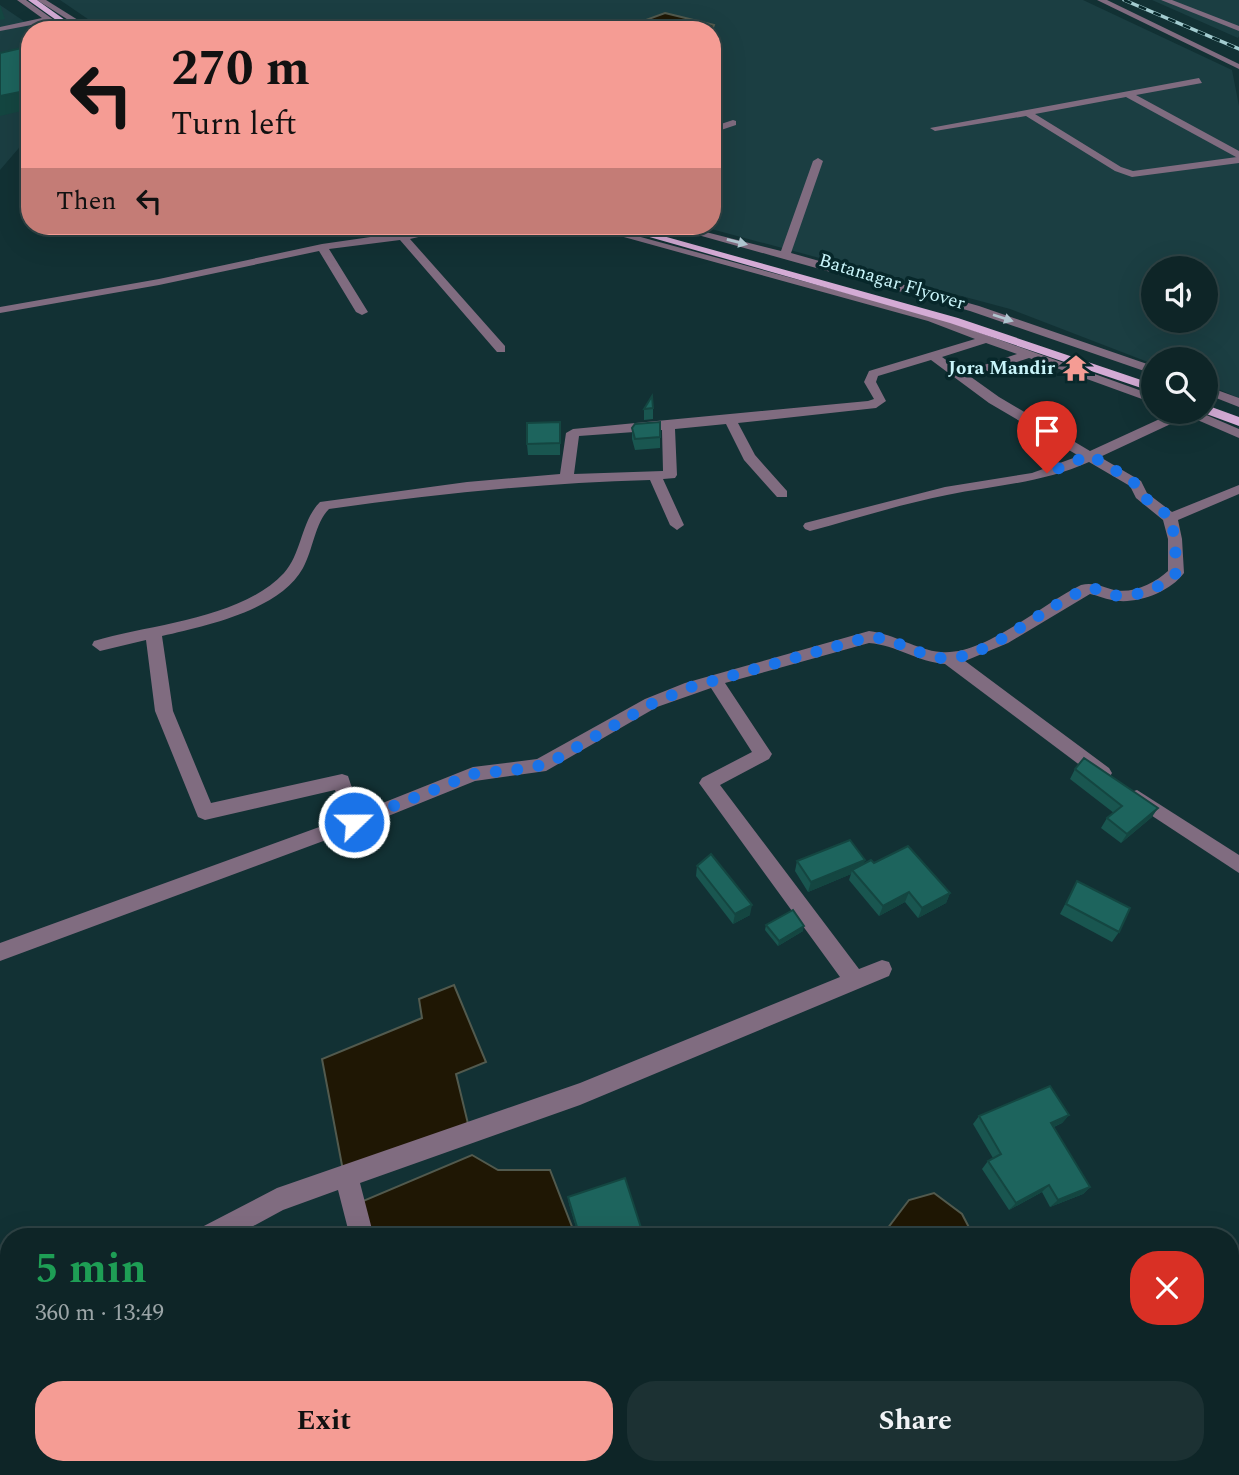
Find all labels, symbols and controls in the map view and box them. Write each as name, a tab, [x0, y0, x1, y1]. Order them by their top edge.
text: 270 m	[171, 32, 310, 107]
icon: left	[56, 49, 147, 140]
text: Turn left	[171, 100, 297, 149]
text: Then	[56, 181, 116, 221]
icon: left	[130, 182, 168, 220]
one-way arrow	[726, 237, 748, 248]
street label: Batanagar Flyover	[815, 246, 969, 318]
map controls	[1141, 256, 1218, 424]
button: sound	[1141, 256, 1218, 333]
one-way arrow	[993, 313, 1014, 324]
button: search	[1141, 347, 1218, 424]
temple icon: Jora Mandir	[1061, 353, 1091, 383]
place label: Jora Mandir	[948, 354, 1056, 383]
pin	[1017, 401, 1077, 473]
icon: arrive	[1028, 412, 1066, 450]
position arrow	[317, 785, 391, 859]
text: 5 min	[35, 1238, 147, 1301]
button: close	[1130, 1251, 1204, 1325]
text: 360 m · 13:49	[35, 1296, 164, 1331]
button: Exit	[35, 1381, 613, 1461]
button: Share	[627, 1381, 1204, 1461]

